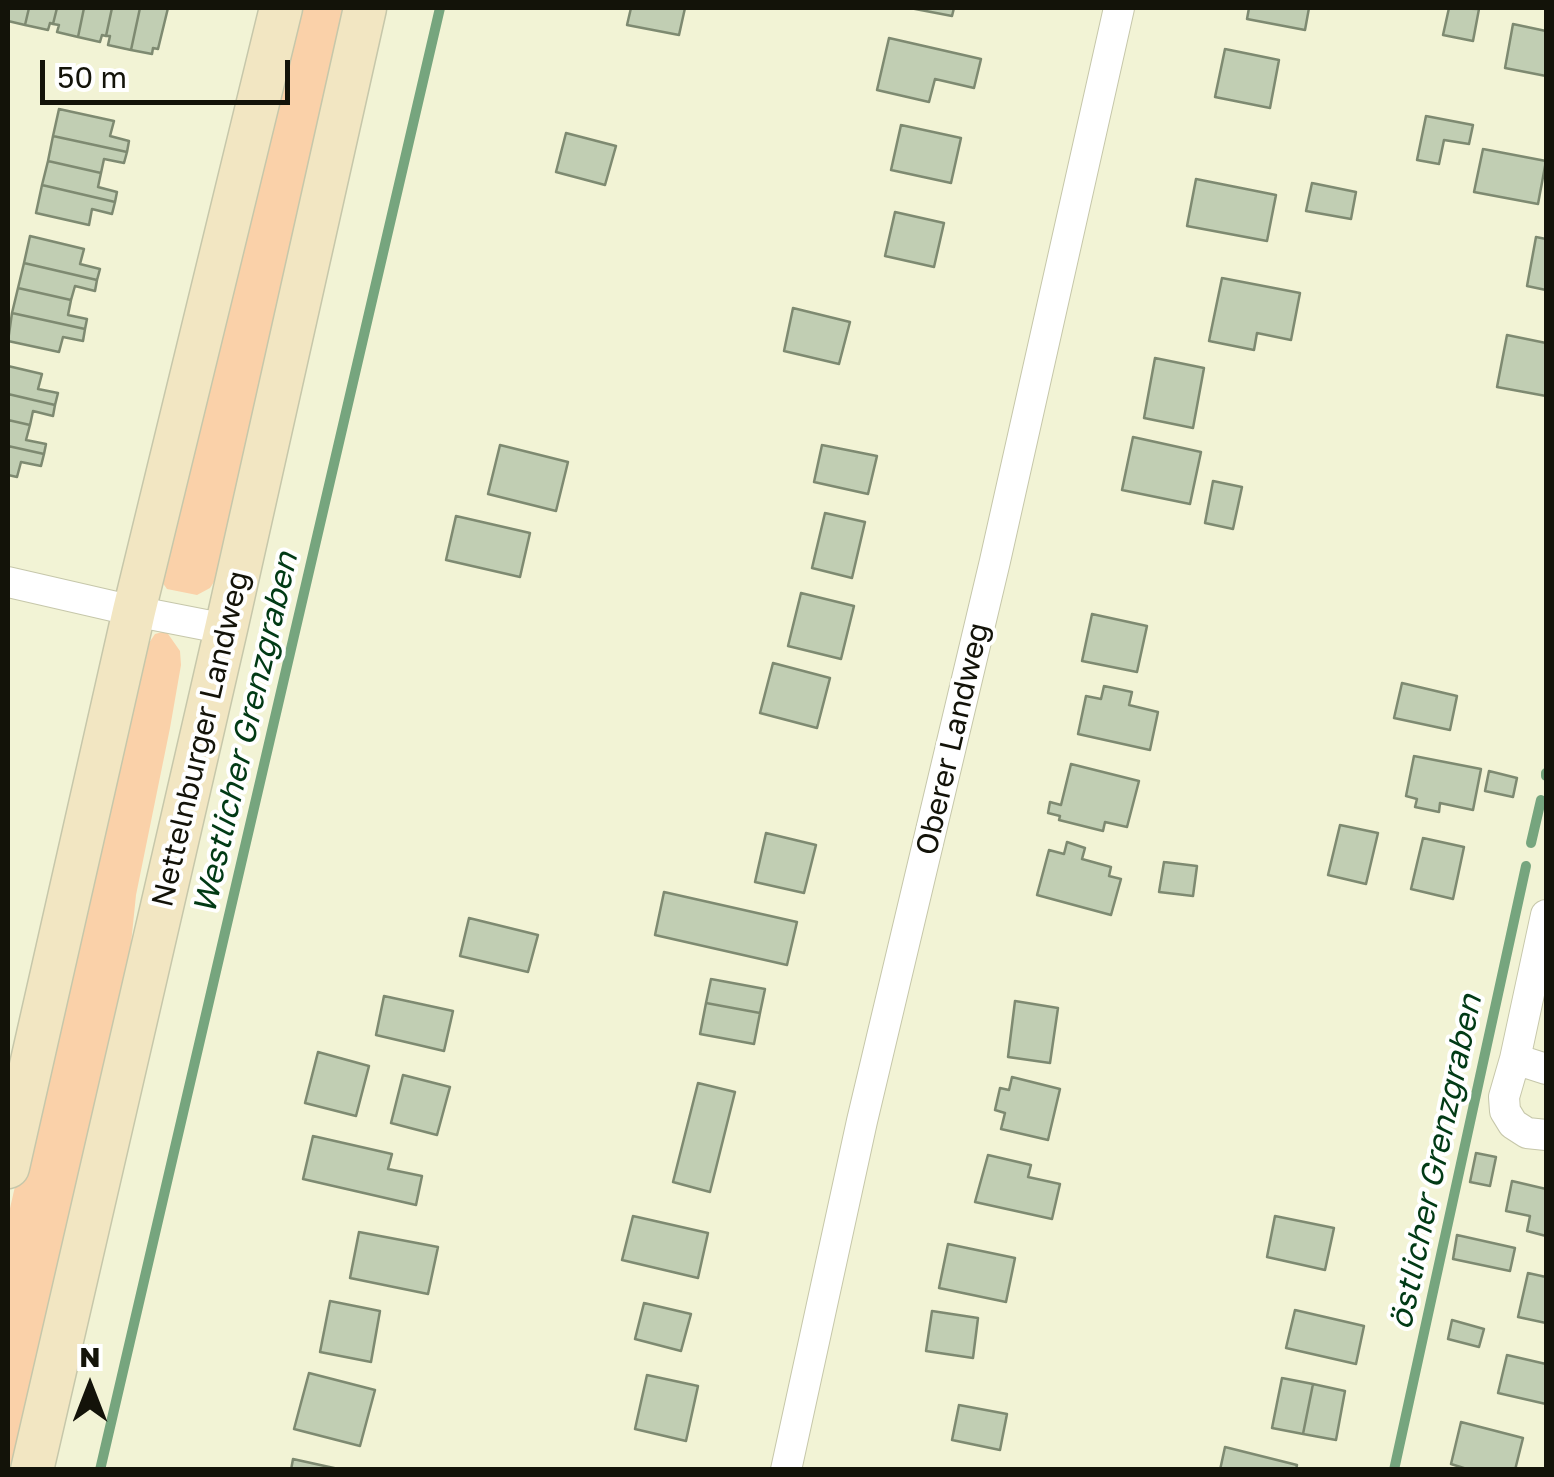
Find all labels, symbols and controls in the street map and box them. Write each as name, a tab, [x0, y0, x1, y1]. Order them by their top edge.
scale bar	[45, 40, 295, 102]
text: 50 m	[57, 59, 127, 95]
water label: Westlicher Grenzgraben	[186, 548, 306, 918]
street label: Nettelnburger Landweg	[145, 568, 257, 910]
street label: Oberer Landweg	[909, 619, 997, 859]
water label: östlicher Grenzgraben	[1382, 991, 1490, 1333]
north arrow	[40, 1337, 140, 1437]
text: N	[79, 1340, 101, 1373]

